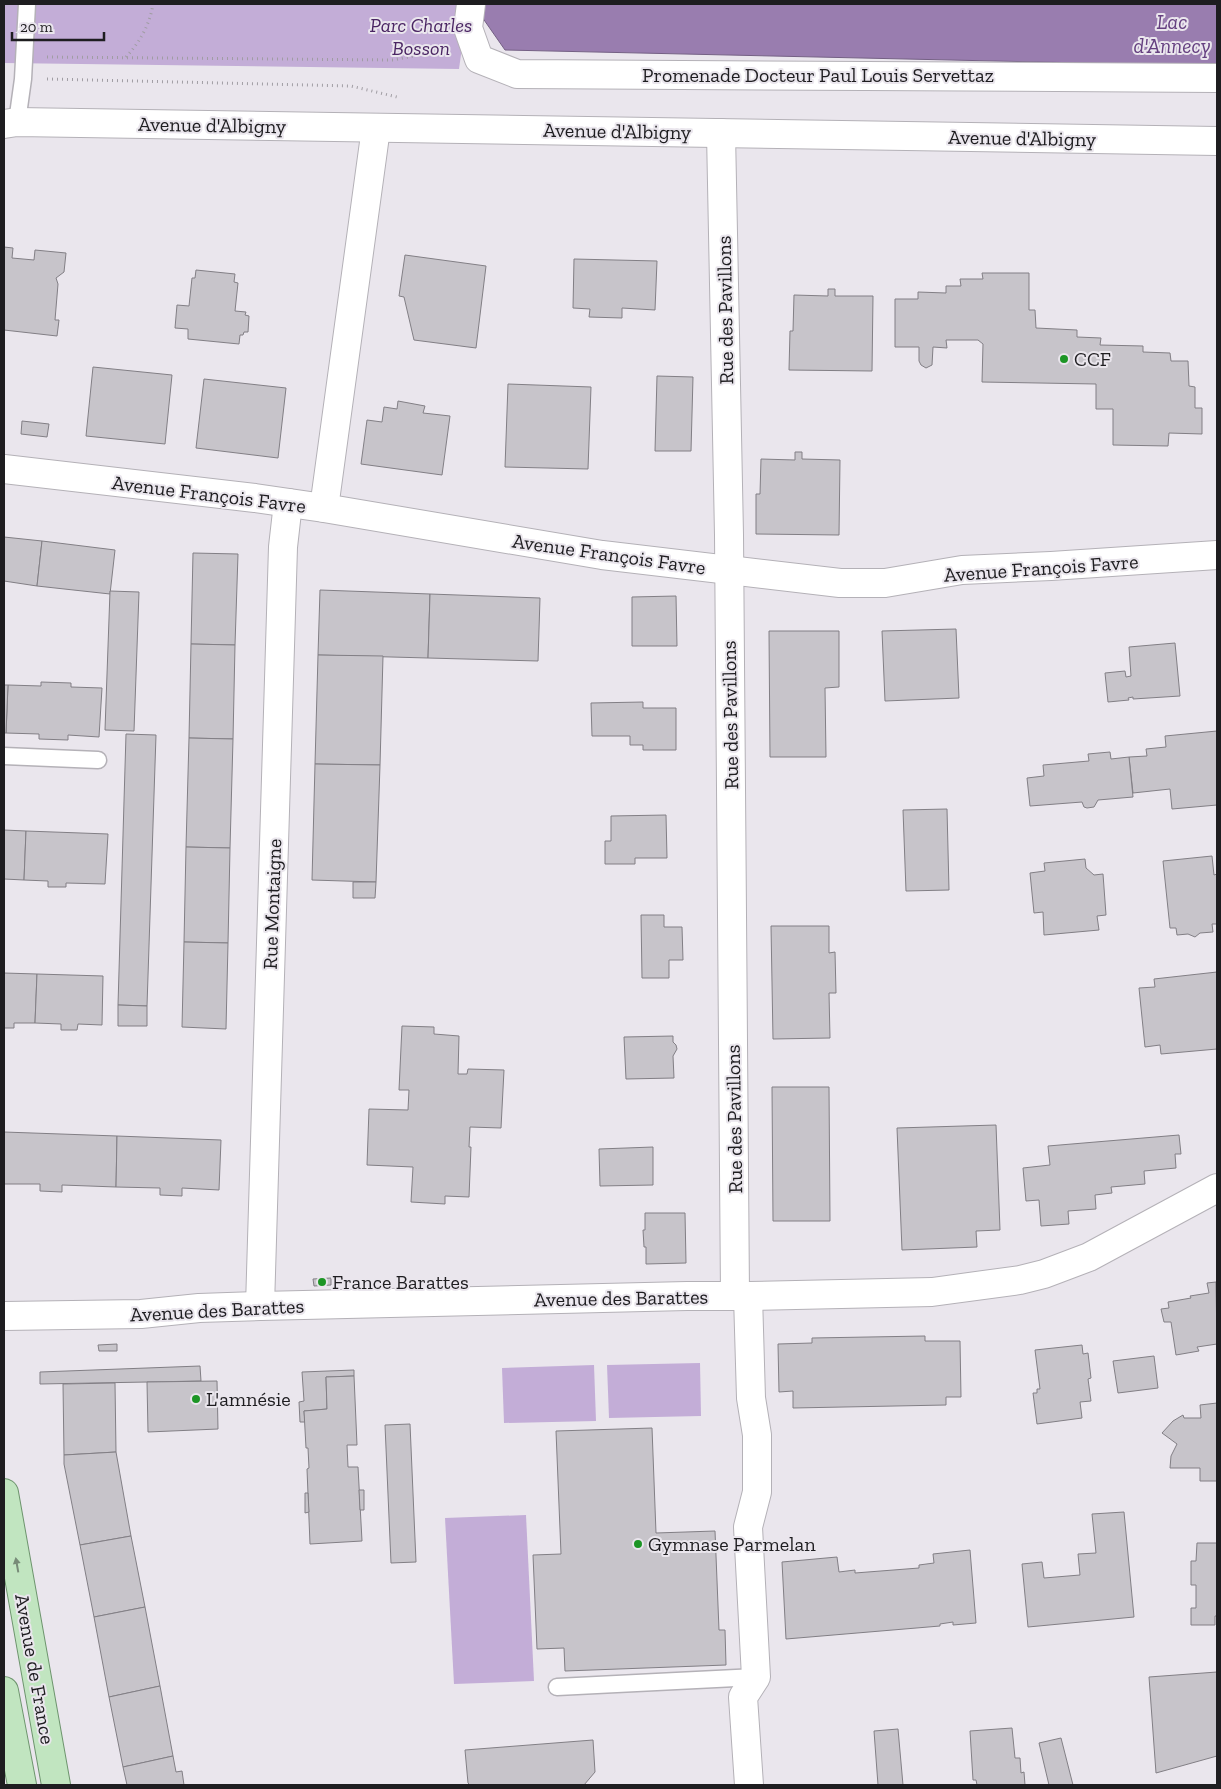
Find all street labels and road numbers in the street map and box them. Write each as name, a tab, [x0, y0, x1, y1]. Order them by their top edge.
street label: Promenade Docteur Paul Louis Servettaz	[642, 63, 994, 87]
street label: Avenue d'Albigny	[138, 112, 287, 138]
street label: Avenue d'Albigny	[543, 118, 692, 144]
street label: Avenue d'Albigny	[948, 125, 1097, 151]
street label: Rue des Pavillons	[712, 235, 738, 385]
street label: Avenue François Favre	[111, 470, 307, 518]
street label: Avenue François Favre	[511, 529, 707, 579]
street label: Avenue François Favre	[943, 549, 1139, 587]
street label: Rue des Pavillons	[717, 640, 743, 790]
street label: Rue Montaigne	[258, 838, 286, 970]
street label: Rue des Pavillons	[721, 1044, 747, 1194]
street label: Avenue des Barattes	[534, 1284, 708, 1312]
street label: Avenue des Barattes	[129, 1293, 305, 1327]
street label: Avenue de France	[10, 1592, 60, 1746]

